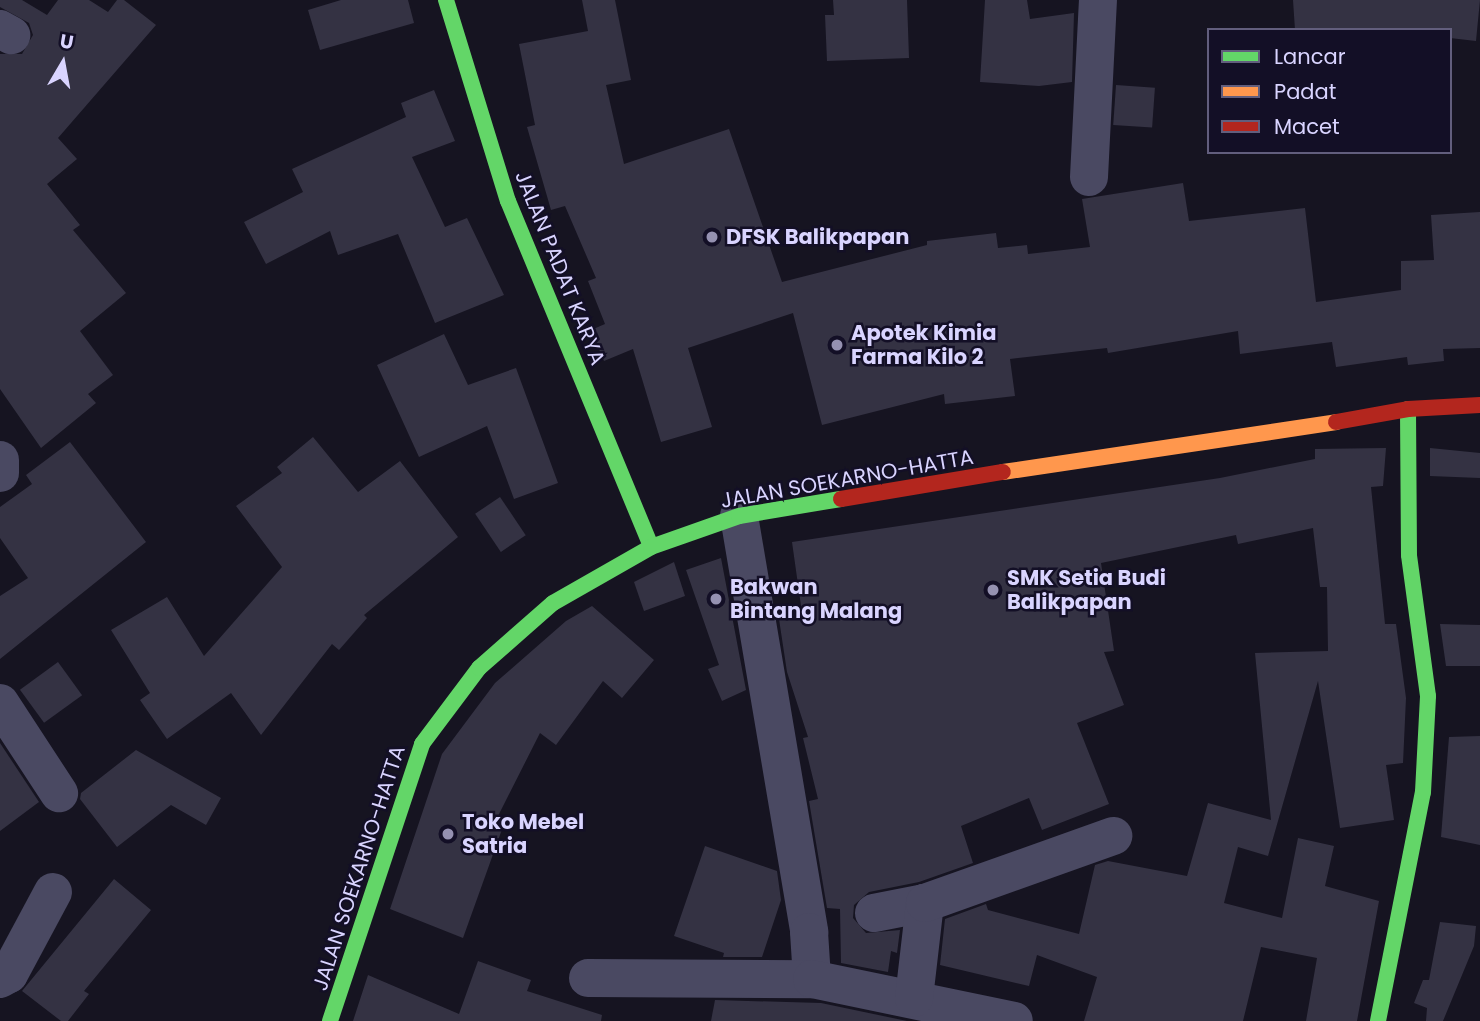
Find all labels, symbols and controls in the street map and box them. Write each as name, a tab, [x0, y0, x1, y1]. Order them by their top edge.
text: U	[58, 27, 76, 56]
north arrow	[28, 28, 98, 98]
legend	[1207, 28, 1452, 154]
text: Lancar	[1274, 42, 1345, 71]
text: Padat	[1274, 77, 1336, 106]
text: Macet	[1274, 112, 1340, 141]
street label: JALAN PADAT KARYA	[510, 167, 610, 369]
place label: DFSK Balikpapan	[726, 224, 909, 250]
marker: DFSK Balikpapan	[704, 229, 720, 245]
place label: Apotek Kimia Farma Kilo 2	[851, 320, 997, 370]
marker: Apotek Kimia Farma Kilo 2	[829, 337, 845, 353]
street label: JALAN SOEKARNO-HATTA	[719, 444, 975, 514]
place label: SMK Setia Budi Balikpapan	[1007, 565, 1166, 615]
place label: Bakwan Bintang Malang	[730, 574, 902, 624]
marker: SMK Setia Budi Balikpapan	[985, 582, 1001, 598]
marker: Bakwan Bintang Malang	[708, 591, 724, 607]
street label: JALAN SOEKARNO-HATTA	[307, 742, 411, 994]
place label: Toko Mebel Satria	[462, 809, 584, 859]
marker: Toko Mebel Satria	[440, 826, 456, 842]

